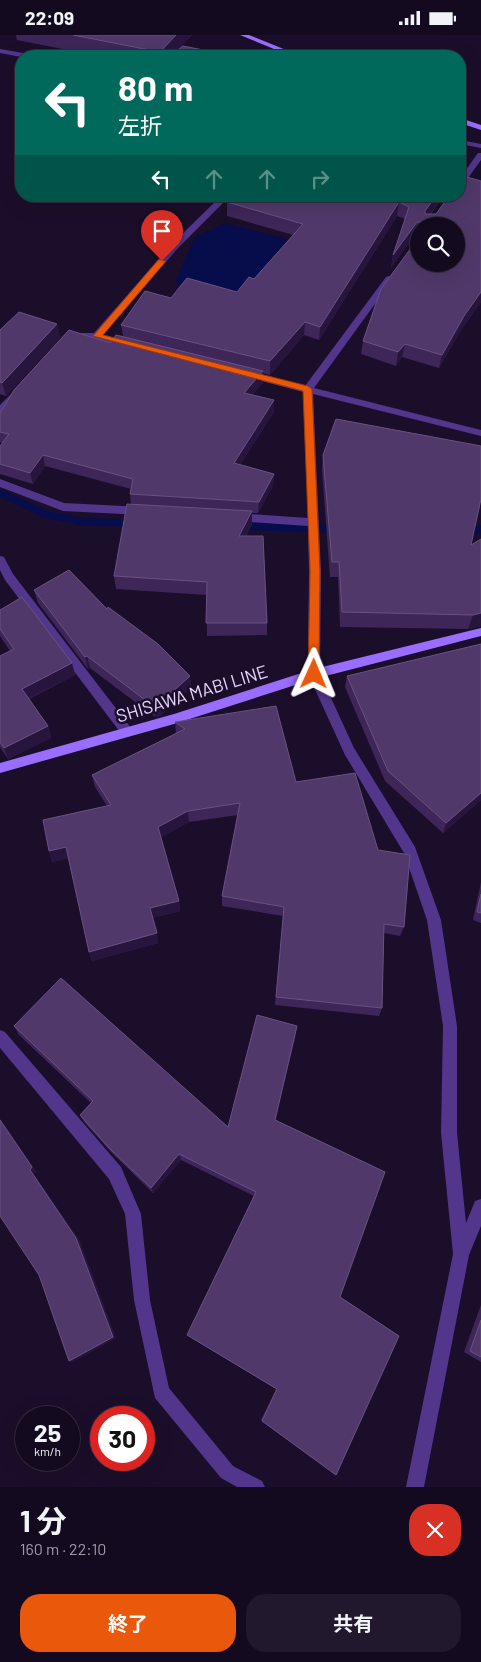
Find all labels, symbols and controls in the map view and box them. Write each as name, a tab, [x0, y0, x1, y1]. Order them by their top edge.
text: 22:09	[25, 6, 74, 29]
text: 80 m	[118, 66, 193, 108]
icon: left	[35, 70, 100, 135]
text: 左折	[118, 112, 162, 138]
icon: left	[147, 165, 175, 193]
icon: ahead	[200, 165, 228, 193]
icon: ahead	[253, 165, 281, 193]
icon: right	[306, 165, 334, 193]
pin	[141, 210, 183, 261]
icon: arrive	[148, 217, 176, 245]
map controls	[410, 217, 465, 272]
button: search	[410, 217, 465, 272]
position arrow	[287, 647, 339, 699]
street label: SHISAWA MABI LINE	[113, 660, 270, 727]
speed limit sign: 30	[90, 1406, 155, 1471]
text: 25	[34, 1417, 61, 1447]
text: km/h	[34, 1444, 61, 1458]
text: 1 分	[20, 1502, 67, 1538]
button: close	[409, 1504, 461, 1556]
text: 160 m · 22:10	[20, 1539, 106, 1558]
button: 終了	[20, 1594, 236, 1652]
button: 共有	[246, 1594, 461, 1652]

